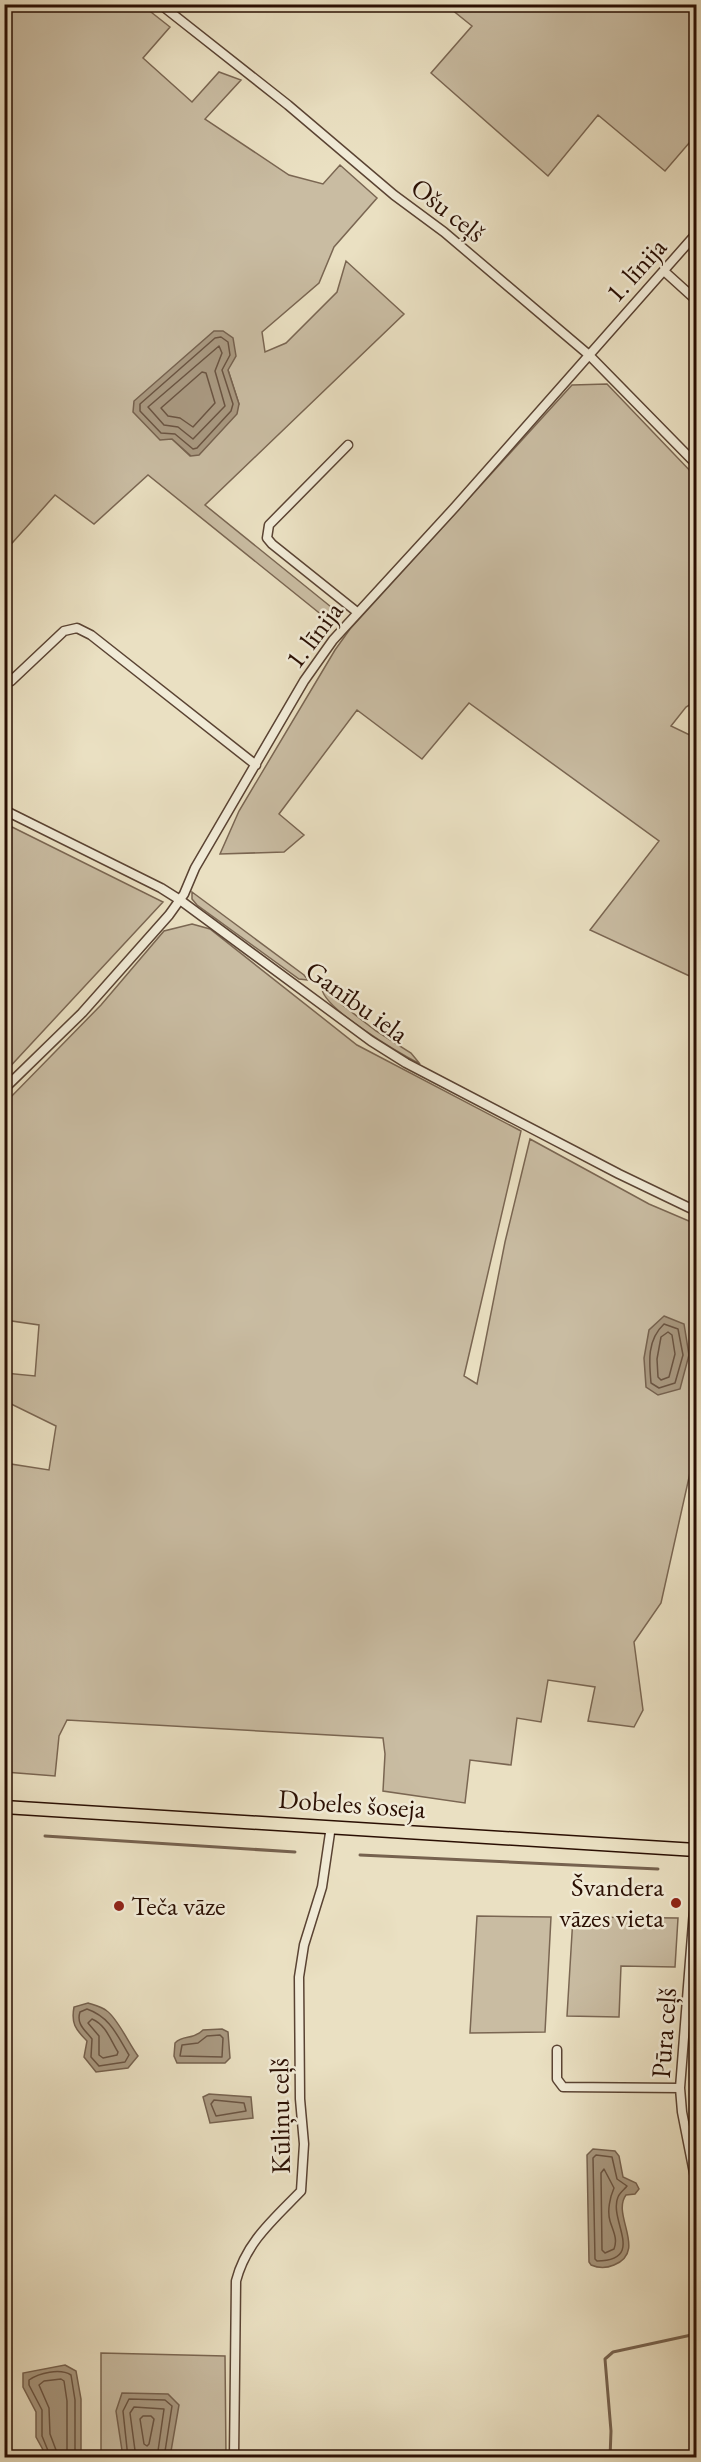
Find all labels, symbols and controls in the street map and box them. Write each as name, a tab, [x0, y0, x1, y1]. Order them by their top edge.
street label: Ošu ceļš	[404, 170, 493, 250]
street label: 1. līnija	[597, 230, 674, 309]
street label: 1. līnija	[277, 594, 350, 675]
street label: Ganību iela	[299, 952, 416, 1051]
street label: Dobeles šoseja	[277, 1781, 427, 1826]
place label: Švandera vāzes vieta	[559, 1869, 664, 1935]
place label: Teča vāze	[131, 1888, 226, 1923]
marker: Švandera vāzes vieta	[669, 1896, 683, 1910]
marker: Teča vāze	[112, 1899, 126, 1913]
street label: Pūra ceļš	[643, 1987, 684, 2079]
street label: Kūliņu ceļš	[261, 2058, 298, 2174]

